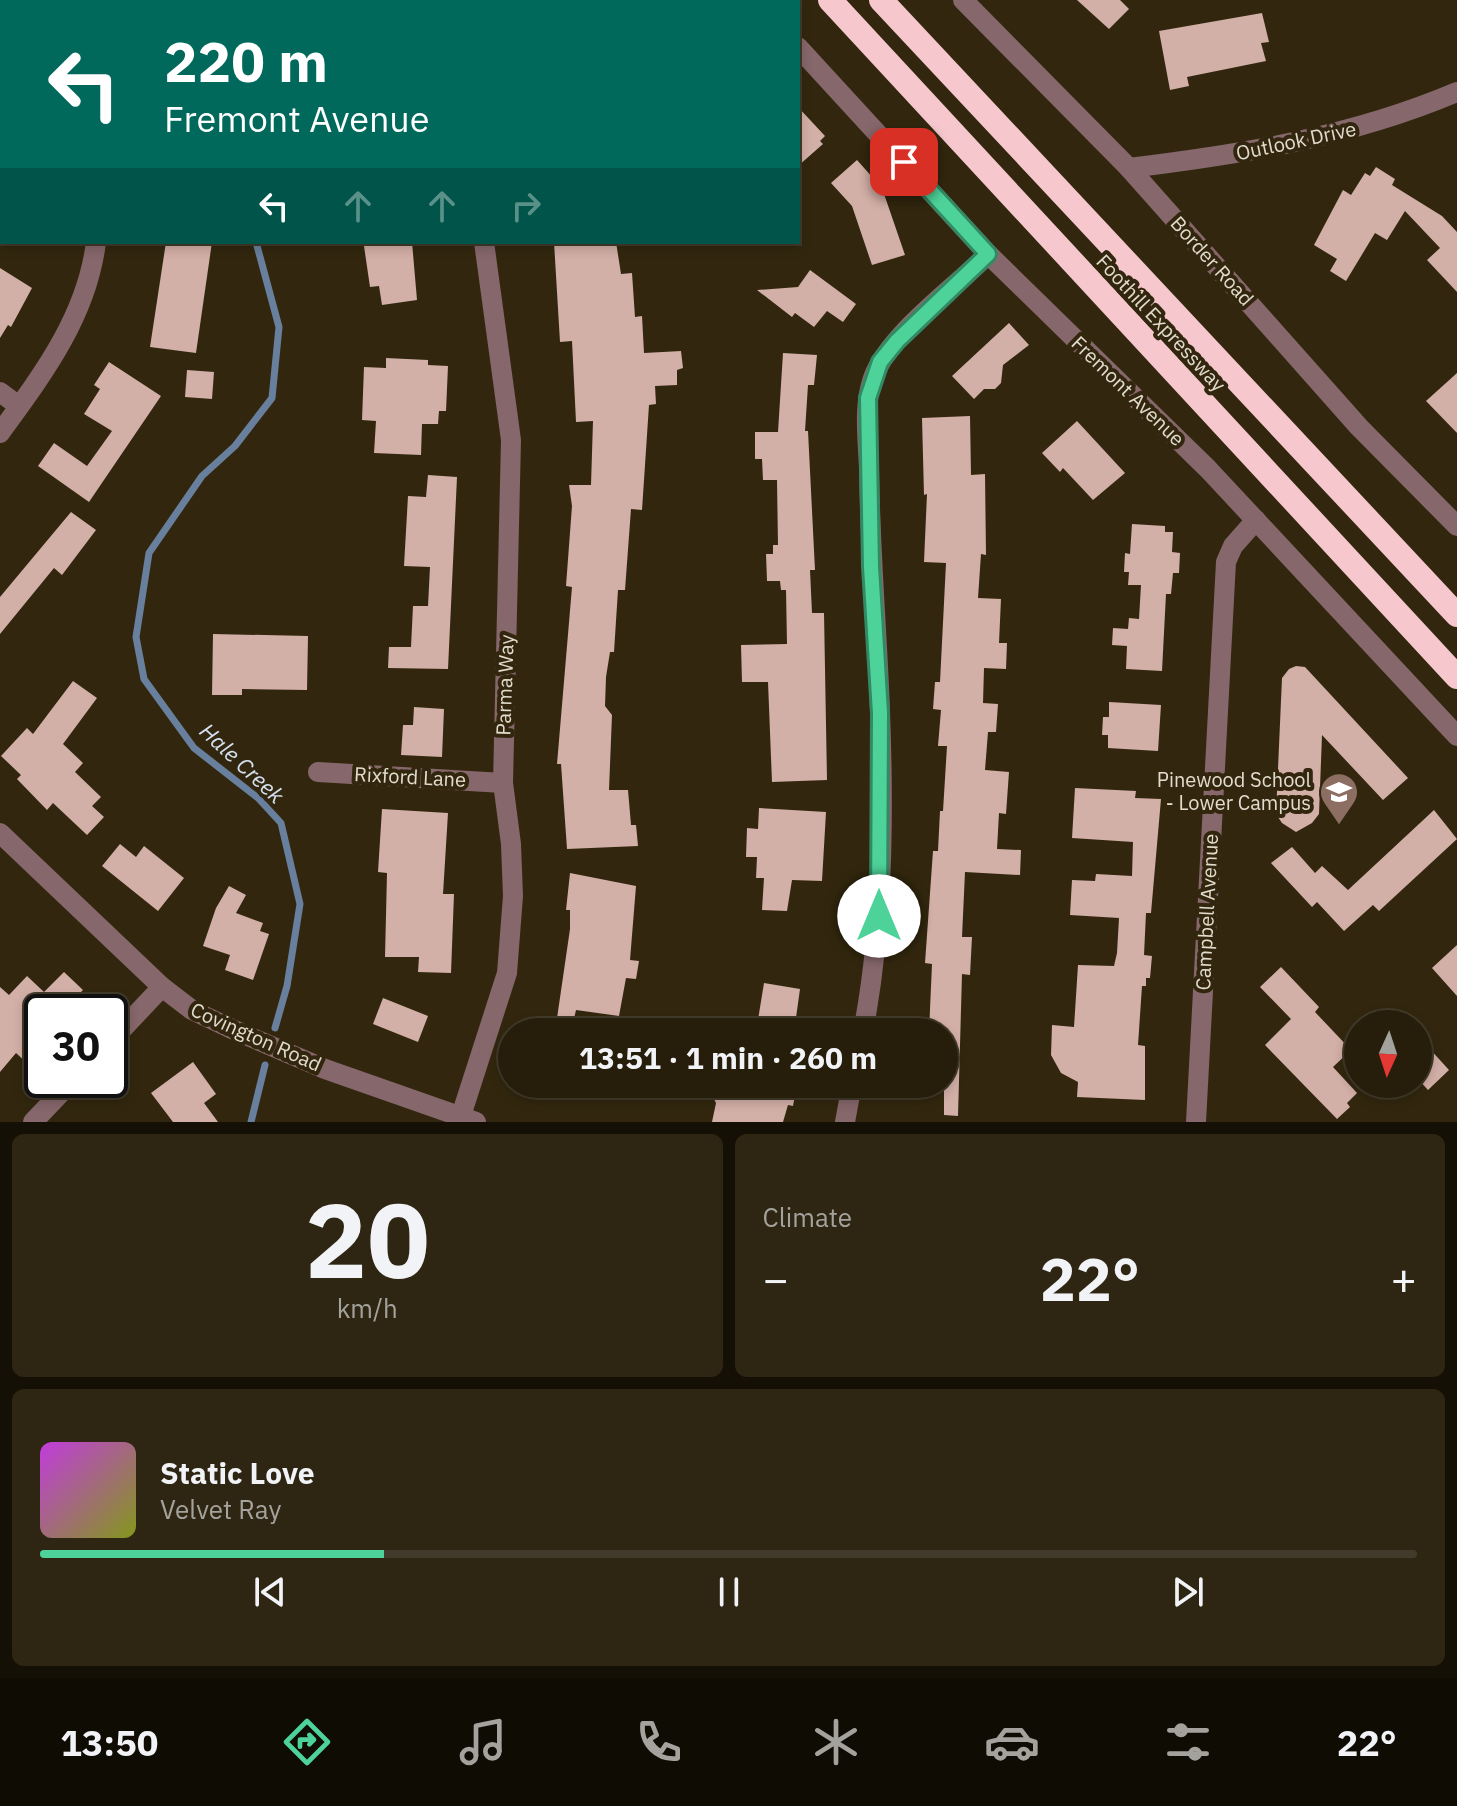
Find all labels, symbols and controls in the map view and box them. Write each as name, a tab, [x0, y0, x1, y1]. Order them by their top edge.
text: 220 m	[164, 25, 328, 97]
icon: left	[32, 32, 136, 136]
text: Fremont Avenue	[164, 95, 430, 142]
street label: Outlook Drive	[1233, 115, 1358, 166]
pin	[870, 128, 938, 196]
icon: arrive	[882, 140, 926, 184]
icon: left	[252, 184, 296, 228]
icon: ahead	[336, 184, 380, 228]
icon: ahead	[420, 184, 464, 228]
icon: right	[504, 184, 548, 228]
street label: Border Road	[1165, 210, 1260, 311]
street label: Foothill Expressway	[1091, 248, 1232, 397]
street label: Fremont Avenue	[1066, 330, 1191, 452]
street label: Parma Way	[489, 634, 520, 736]
water label: Hale Creek	[194, 716, 291, 809]
street label: Rixford Lane	[353, 760, 467, 793]
place label: Pinewood School - Lower Campus	[1157, 766, 1311, 816]
school or university icon: Pinewood School - Lower Campus	[1318, 771, 1360, 826]
street label: Campbell Avenue	[1189, 833, 1224, 991]
position arrow	[837, 874, 921, 958]
speed limit sign: 30	[24, 994, 128, 1098]
street label: Covington Road	[187, 996, 326, 1077]
north arrow	[1344, 1010, 1432, 1098]
map controls	[1344, 1010, 1432, 1098]
text: 13:51 · 1 min · 260 m	[579, 1038, 877, 1077]
text: 20	[305, 1171, 430, 1307]
text: Climate	[763, 1200, 852, 1234]
text: 22°	[1040, 1239, 1140, 1318]
text: −	[763, 1250, 789, 1307]
text: +	[1391, 1250, 1417, 1307]
text: km/h	[337, 1291, 398, 1325]
text: Static Love	[160, 1453, 315, 1492]
text: Velvet Ray	[160, 1492, 281, 1526]
icon: previous	[248, 1570, 292, 1614]
icon: pause	[707, 1570, 751, 1614]
icon: next	[1166, 1570, 1210, 1614]
icon: directions	[279, 1714, 335, 1770]
icon: music	[455, 1714, 511, 1770]
icon: phone	[631, 1714, 687, 1770]
icon: climate	[808, 1714, 864, 1770]
icon: car	[984, 1714, 1040, 1770]
icon: filters	[1160, 1714, 1216, 1770]
text: 13:50	[60, 1719, 158, 1766]
text: 22°	[1337, 1719, 1397, 1766]

